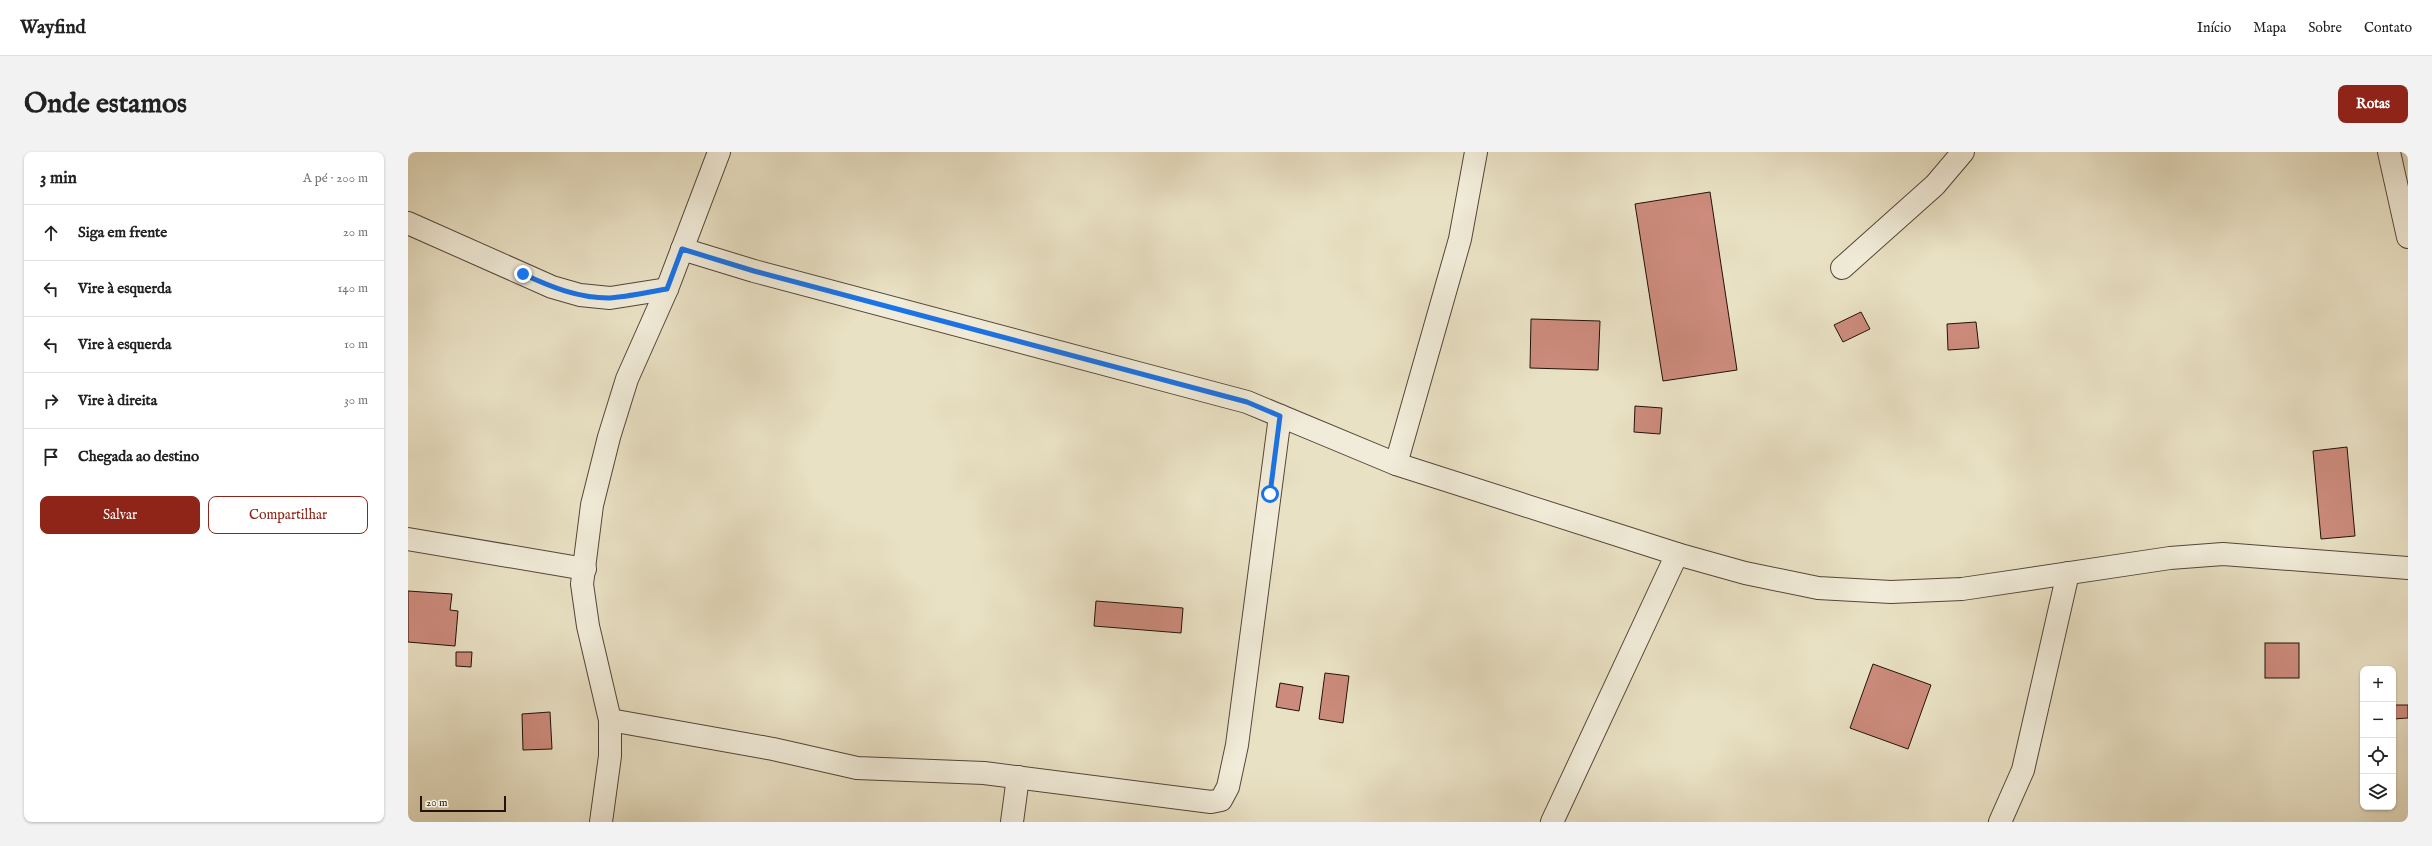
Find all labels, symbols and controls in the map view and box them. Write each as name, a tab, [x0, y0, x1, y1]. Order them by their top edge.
text: Wayfind	[20, 16, 86, 40]
text: Início	[2197, 19, 2231, 37]
text: Mapa	[2253, 19, 2286, 37]
text: Sobre	[2308, 19, 2342, 37]
text: Contato	[2364, 19, 2412, 37]
button: Rotas	[2338, 85, 2408, 123]
text: Onde estamos	[24, 87, 187, 122]
text: 3 min	[40, 168, 77, 189]
text: A pé · 200 m	[303, 170, 368, 187]
icon: ahead	[40, 222, 62, 244]
text: Siga em frente	[78, 223, 167, 242]
text: 20 m	[343, 224, 368, 241]
route end	[514, 265, 532, 283]
icon: left	[40, 278, 62, 300]
text: Vire à esquerda	[78, 279, 171, 298]
text: 140 m	[338, 280, 368, 297]
icon: left	[40, 334, 62, 356]
text: Vire à esquerda	[78, 335, 171, 354]
text: 10 m	[344, 336, 368, 353]
icon: right	[40, 390, 62, 412]
text: Vire à direita	[78, 391, 157, 410]
text: 30 m	[344, 392, 368, 409]
icon: arrive	[40, 446, 62, 468]
text: Chegada ao destino	[78, 447, 199, 466]
route start	[1261, 485, 1279, 503]
button: Salvar	[40, 496, 200, 534]
button: Compartilhar	[208, 496, 368, 534]
map controls	[2360, 666, 2396, 810]
button: +	[2360, 666, 2396, 702]
button: −	[2360, 702, 2396, 738]
button: locate	[2360, 738, 2396, 774]
button: layers	[2360, 774, 2396, 810]
scale bar	[420, 794, 506, 813]
text: 20 m	[426, 796, 447, 810]

